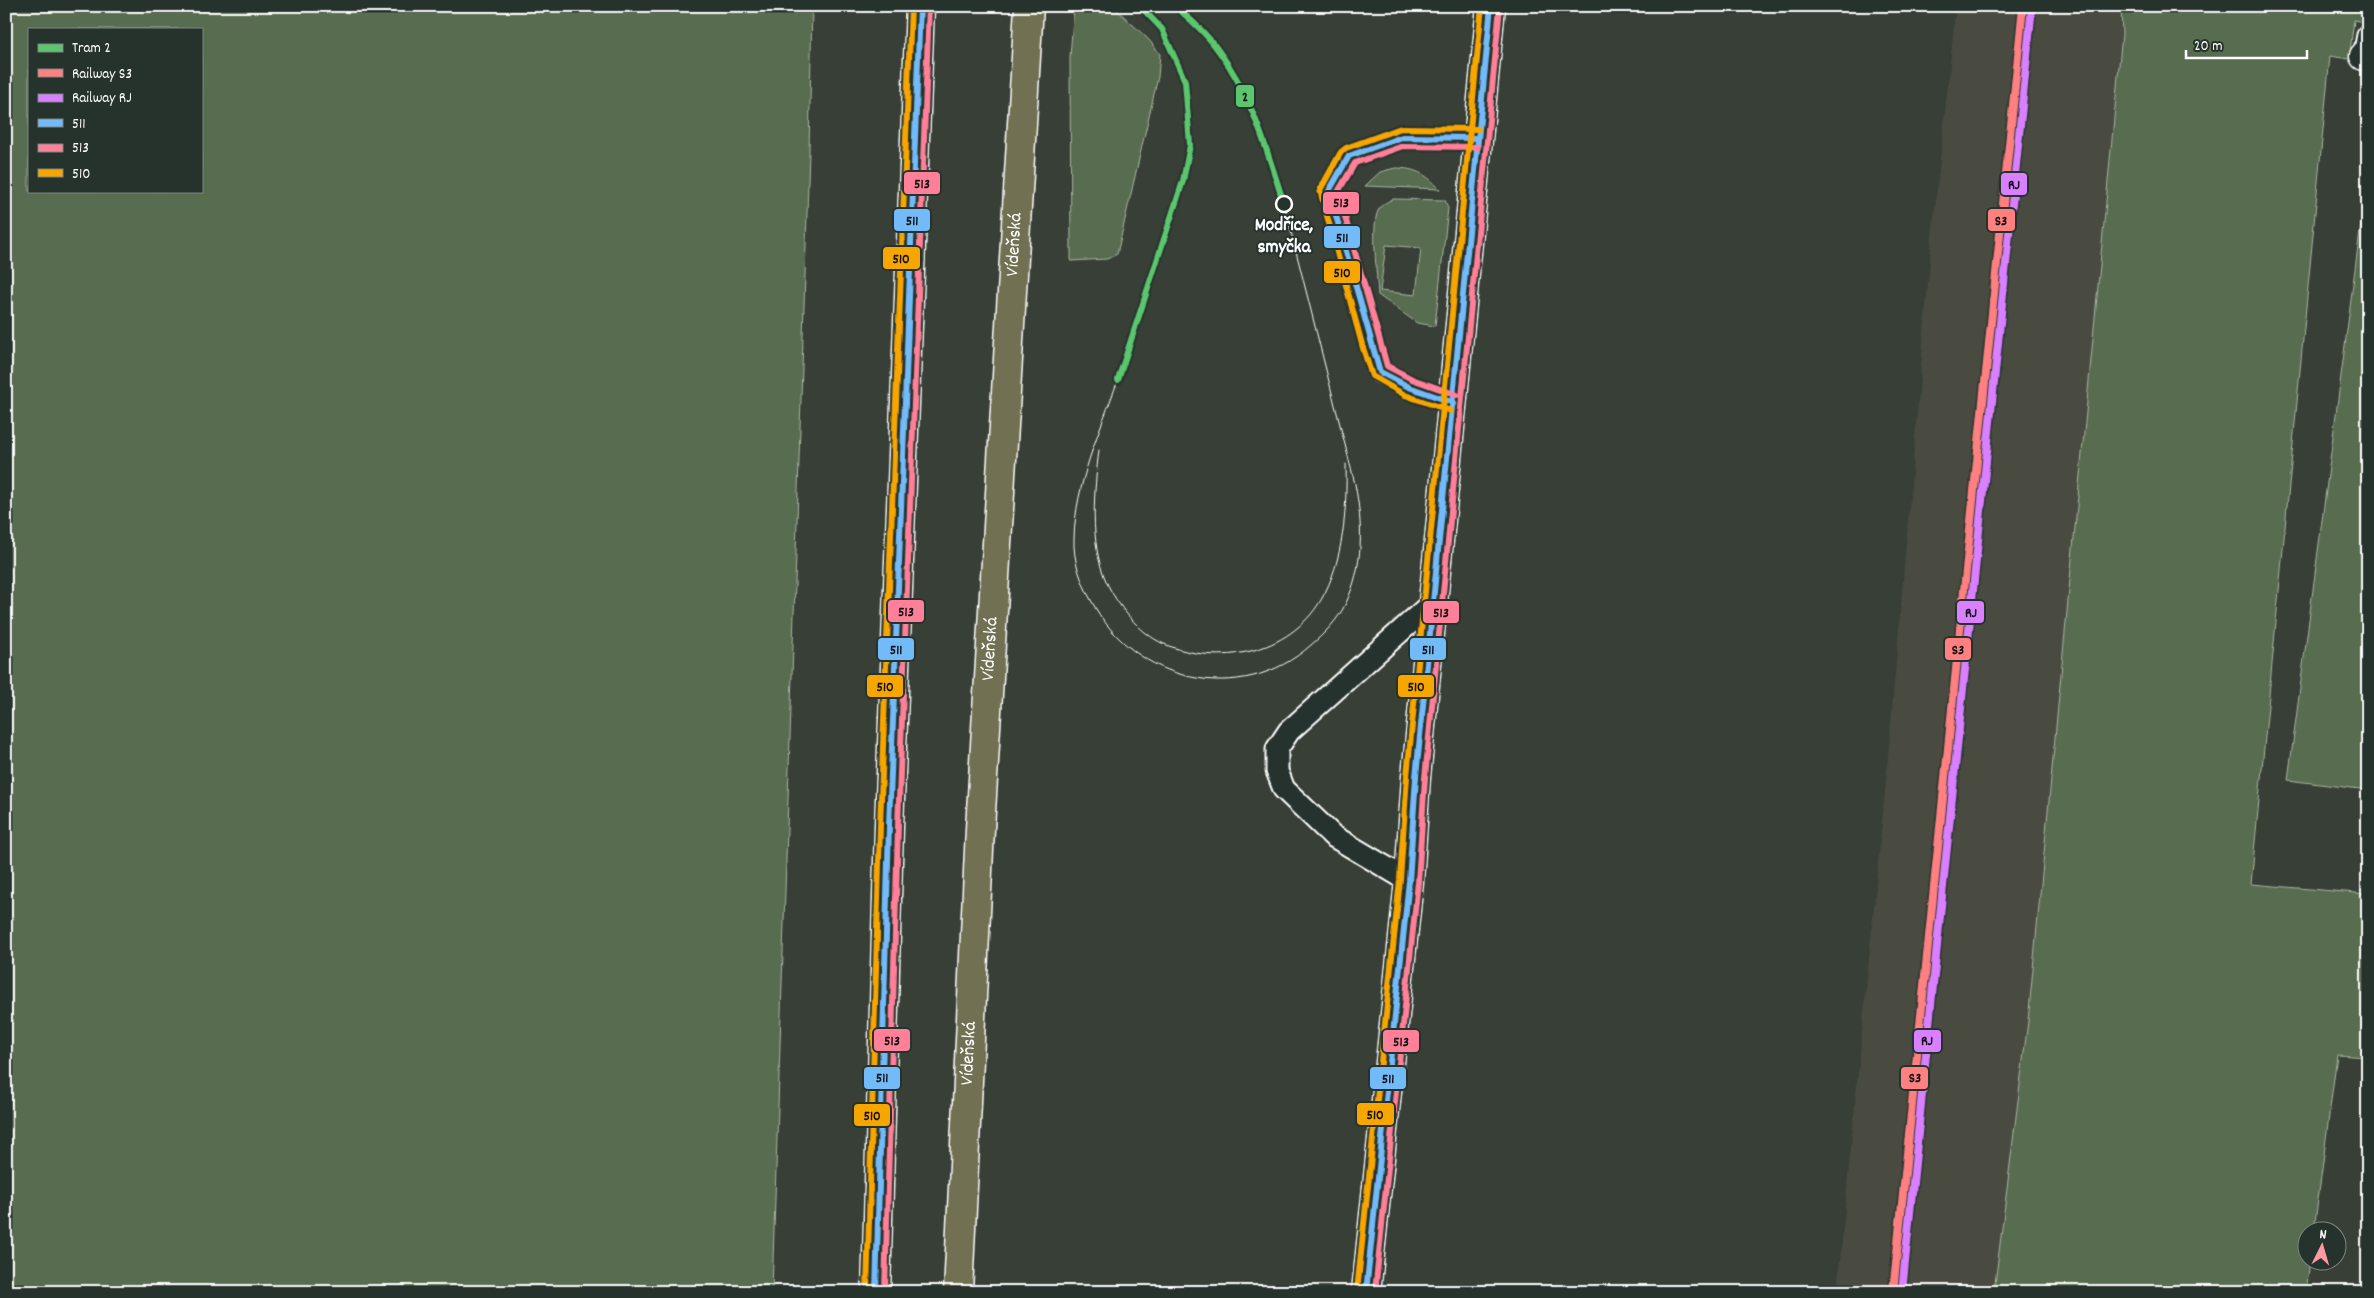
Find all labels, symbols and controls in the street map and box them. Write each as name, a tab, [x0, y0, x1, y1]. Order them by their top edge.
legend	[28, 28, 202, 192]
scale bar	[2186, 28, 2308, 60]
text: 20 m	[2194, 36, 2222, 58]
text: Tram 2	[72, 38, 111, 60]
text: Railway S3	[72, 64, 132, 86]
line badge: 2	[1235, 84, 1255, 108]
text: Railway RJ	[72, 88, 132, 110]
text: 2	[1242, 88, 1248, 108]
text: 511	[72, 114, 86, 136]
text: 513	[72, 138, 89, 160]
text: 510	[72, 164, 90, 186]
line badge: 513	[903, 171, 941, 195]
line badge: RJ	[2000, 172, 2028, 196]
text: 513	[914, 175, 930, 195]
text: RJ	[2008, 176, 2020, 196]
line badge: 513	[1322, 191, 1360, 215]
text: 513	[1333, 194, 1349, 214]
marker: Modřice, smyčka	[1275, 195, 1293, 213]
line badge: 511	[893, 208, 931, 232]
line badge: S3	[1987, 208, 2016, 232]
street label: Vídeňská	[999, 211, 1030, 277]
text: 511	[906, 212, 918, 232]
text: S3	[1995, 212, 2007, 232]
place label: Modřice, smyčka	[1255, 213, 1313, 262]
line badge: 511	[1323, 225, 1361, 249]
text: 511	[1336, 229, 1348, 249]
line badge: 510	[882, 246, 921, 270]
text: 510	[892, 250, 910, 270]
line badge: 510	[1323, 260, 1361, 284]
text: 510	[1333, 264, 1351, 284]
line badge: 513	[887, 599, 925, 623]
line badge: 513	[1422, 600, 1460, 624]
line badge: RJ	[1956, 600, 1985, 624]
text: 513	[898, 603, 914, 623]
text: 513	[1433, 604, 1449, 624]
text: RJ	[1965, 604, 1977, 624]
street label: Vídeňská	[975, 616, 1006, 682]
line badge: 511	[877, 637, 915, 661]
line badge: 511	[1409, 637, 1447, 661]
line badge: S3	[1944, 637, 1972, 661]
text: 511	[890, 641, 902, 661]
text: 511	[1422, 641, 1434, 661]
text: S3	[1952, 641, 1964, 661]
line badge: 510	[866, 674, 904, 698]
line badge: 510	[1397, 674, 1435, 698]
text: 510	[876, 678, 894, 698]
text: 510	[1407, 678, 1425, 698]
street label: Vídeňská	[954, 1020, 984, 1086]
line badge: 513	[873, 1028, 911, 1052]
line badge: 513	[1382, 1029, 1420, 1053]
line badge: RJ	[1913, 1029, 1942, 1053]
text: 513	[884, 1032, 900, 1052]
text: RJ	[1921, 1032, 1933, 1052]
text: 513	[1393, 1033, 1409, 1053]
line badge: 511	[863, 1066, 901, 1090]
line badge: 511	[1369, 1066, 1407, 1090]
line badge: S3	[1900, 1066, 1929, 1090]
text: 511	[876, 1069, 888, 1089]
text: S3	[1909, 1069, 1921, 1089]
text: 511	[1382, 1070, 1394, 1090]
line badge: 510	[1356, 1102, 1395, 1126]
line badge: 510	[853, 1103, 891, 1127]
text: 510	[1366, 1106, 1384, 1126]
text: 510	[863, 1107, 881, 1127]
north arrow	[2296, 1220, 2346, 1270]
text: N	[2319, 1225, 2327, 1245]

